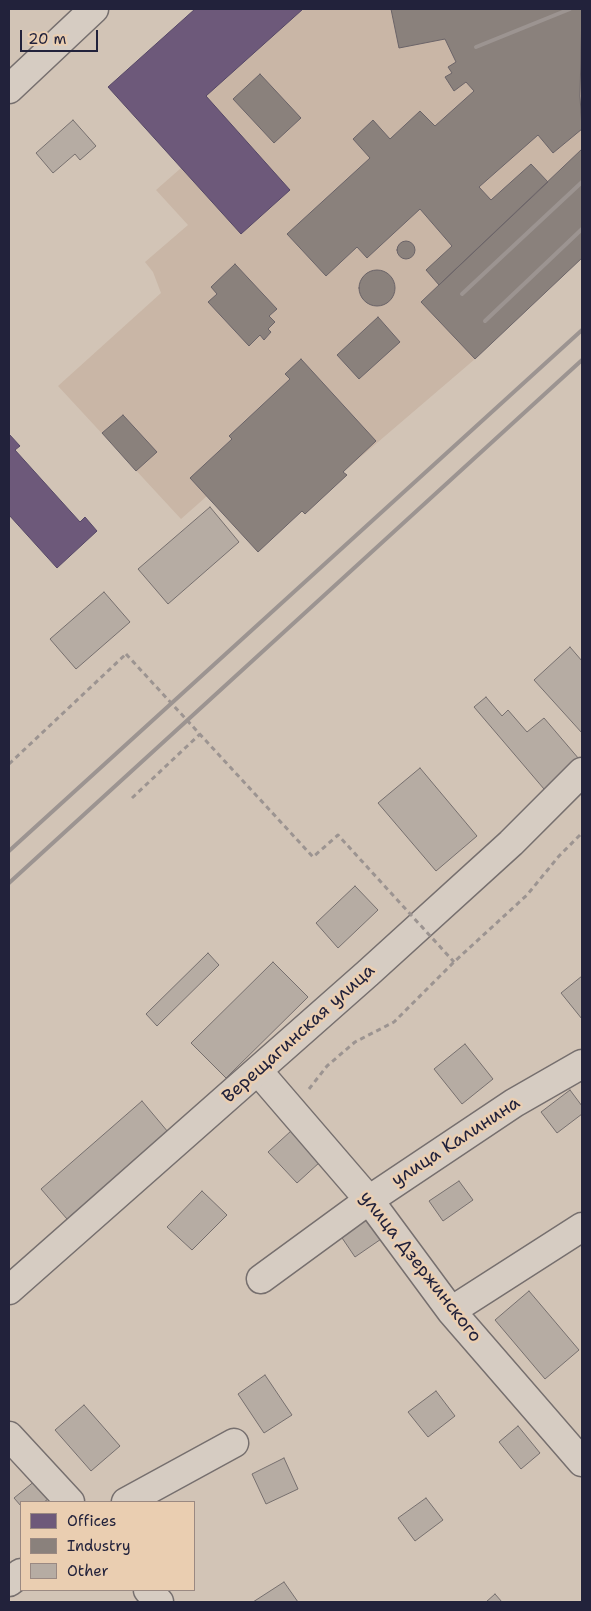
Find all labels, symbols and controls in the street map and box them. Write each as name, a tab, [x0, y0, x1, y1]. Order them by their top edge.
scale bar	[22, 20, 100, 52]
text: 20 m	[28, 29, 67, 49]
street label: Верещагинская улица	[218, 960, 380, 1108]
street label: улица Калинина	[388, 1092, 524, 1192]
street label: улица Дзержинского	[354, 1187, 486, 1347]
legend	[20, 1501, 195, 1591]
text: Offices	[67, 1511, 116, 1531]
text: Industry	[67, 1536, 131, 1556]
text: Other	[67, 1561, 109, 1581]

